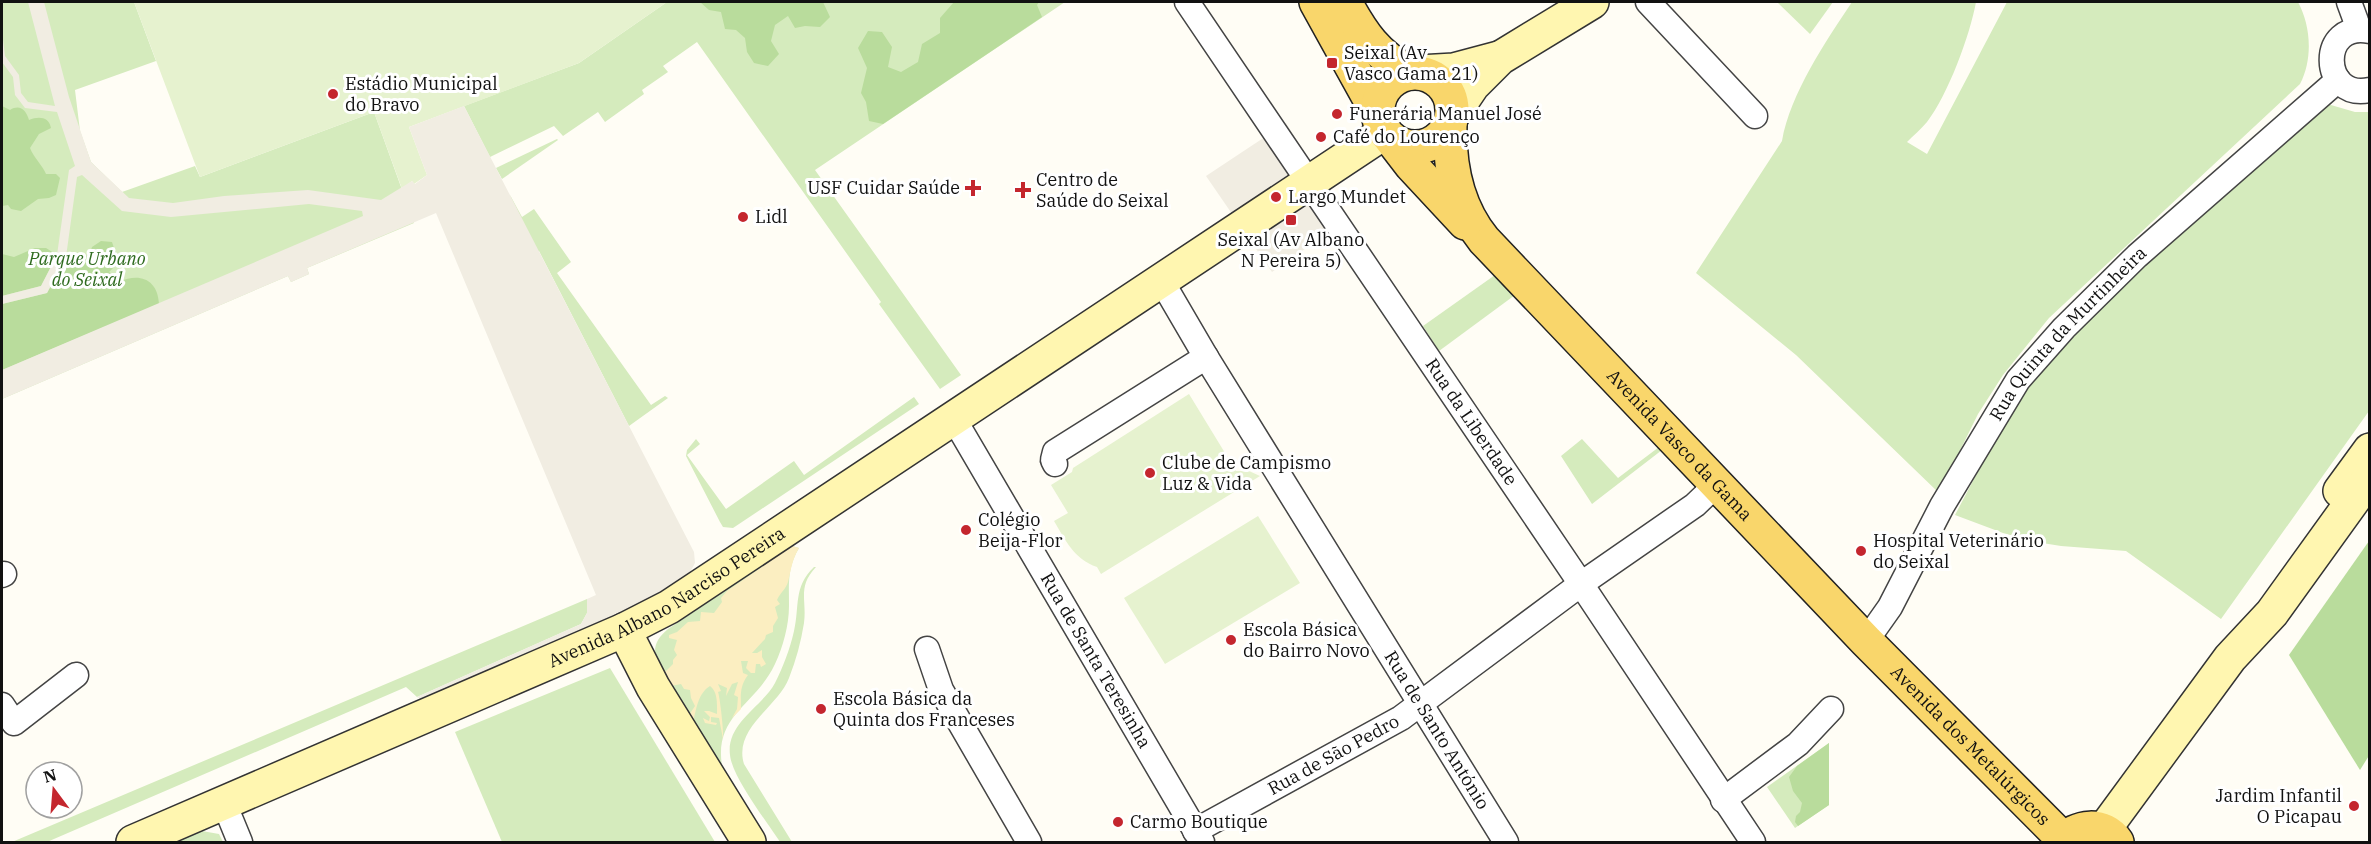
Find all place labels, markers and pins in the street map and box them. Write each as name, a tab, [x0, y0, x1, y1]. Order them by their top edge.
place label: Seixal (Av Vasco Gama 21)	[1344, 41, 1479, 85]
marker: Seixal (Av Vasco Gama 21)	[1325, 56, 1339, 70]
place label: Estádio Municipal do Bravo	[345, 72, 498, 116]
marker: Estádio Municipal do Bravo	[326, 87, 340, 101]
place label: Funerária Manuel José	[1349, 102, 1542, 125]
marker: Funerária Manuel José	[1330, 107, 1344, 121]
place label: Café do Lourenço	[1333, 125, 1480, 148]
marker: Café do Lourenço	[1314, 130, 1328, 144]
place label: Centro de Saúde do Seixal	[1036, 168, 1169, 212]
place label: USF Cuidar Saúde	[807, 176, 960, 199]
marker: USF Cuidar Saúde	[964, 179, 982, 197]
marker: Centro de Saúde do Seixal	[1014, 181, 1032, 199]
place label: Largo Mundet	[1288, 185, 1406, 208]
marker: Largo Mundet	[1269, 190, 1283, 204]
place label: Lidl	[755, 205, 788, 228]
marker: Lidl	[736, 210, 750, 224]
marker: Seixal (Av Albano N Pereira 5)	[1284, 213, 1298, 227]
place label: Seixal (Av Albano N Pereira 5)	[1217, 228, 1365, 272]
place label: Clube de Campismo Luz & Vida	[1162, 451, 1331, 495]
marker: Clube de Campismo Luz & Vida	[1143, 466, 1157, 480]
place label: Colégio Beija-Flor	[978, 508, 1063, 552]
marker: Colégio Beija-Flor	[959, 523, 973, 537]
place label: Hospital Veterinário do Seixal	[1873, 529, 2044, 573]
marker: Hospital Veterinário do Seixal	[1854, 544, 1868, 558]
place label: Escola Básica do Bairro Novo	[1243, 618, 1370, 662]
marker: Escola Básica do Bairro Novo	[1224, 633, 1238, 647]
place label: Escola Básica da Quinta dos Franceses	[833, 687, 1015, 731]
marker: Escola Básica da Quinta dos Franceses	[814, 702, 828, 716]
place label: Jardim Infantil O Picapau	[2215, 784, 2342, 828]
marker: Jardim Infantil O Picapau	[2347, 799, 2361, 813]
place label: Carmo Boutique	[1130, 810, 1268, 833]
marker: Carmo Boutique	[1111, 815, 1125, 829]

